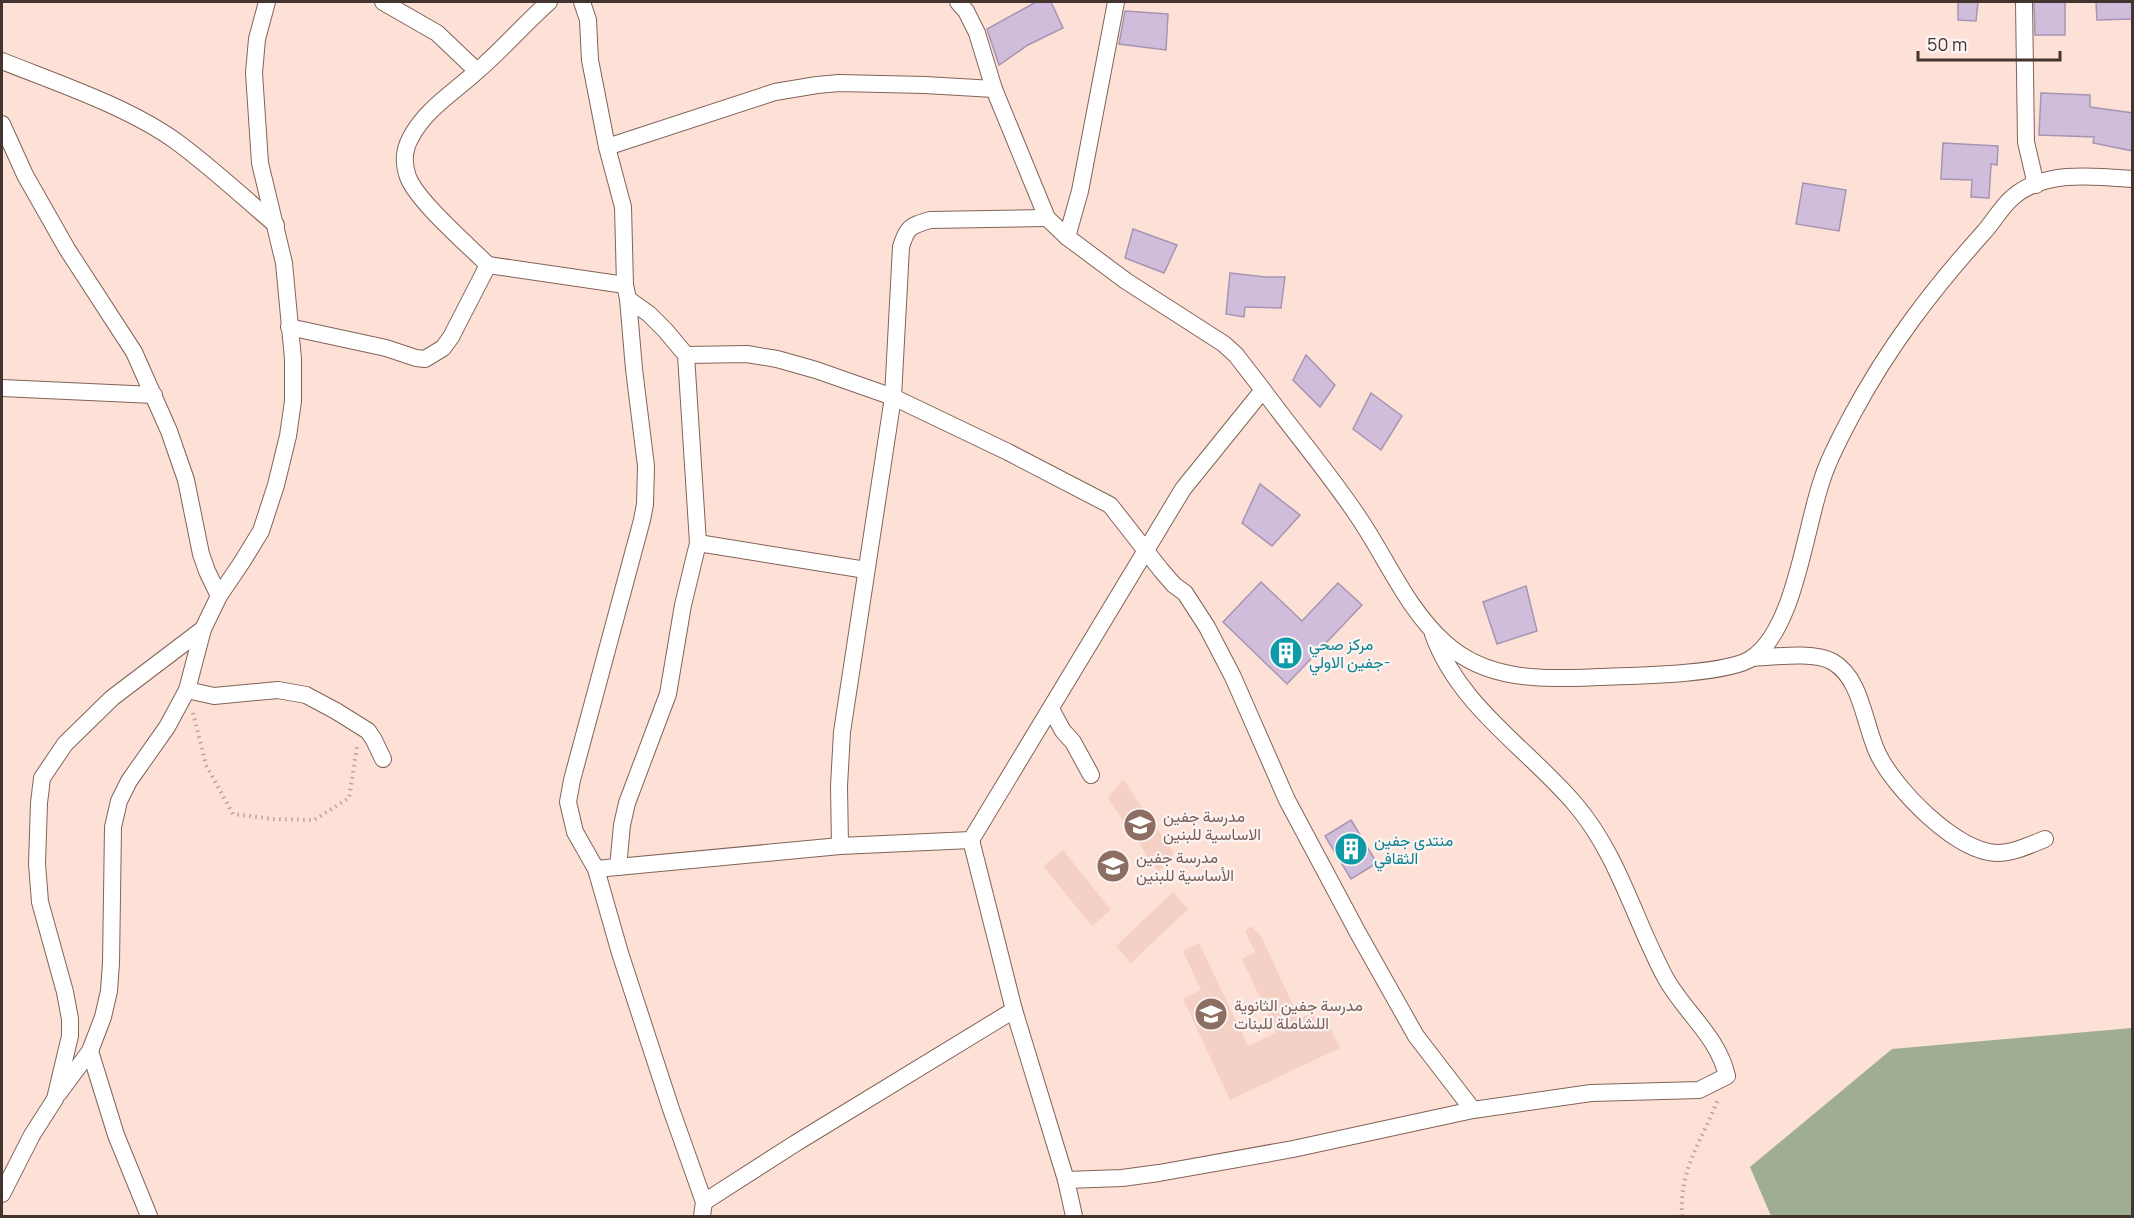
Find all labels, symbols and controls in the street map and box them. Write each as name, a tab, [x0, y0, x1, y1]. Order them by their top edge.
scale bar	[1918, 24, 2060, 62]
text: 50 m	[1927, 32, 1967, 56]
place label: مركز صحي جفين الاولي-	[1309, 633, 1390, 676]
building icon: مركز صحي جفين الاولي-	[1268, 635, 1304, 671]
place label: مدرسة جفين الاساسية للبنين	[1163, 805, 1261, 845]
school or university icon: مدرسة جفين الاساسية للبنين	[1122, 807, 1158, 843]
place label: منتدى جفين الثقافي	[1374, 829, 1453, 872]
building icon: منتدى جفين الثقافي	[1333, 831, 1369, 867]
place label: مدرسة جفين الأساسية للبنين	[1136, 846, 1234, 886]
school or university icon: مدرسة جفين الأساسية للبنين	[1095, 848, 1131, 884]
place label: مدرسة جفين الثانوية اللشاملة للبنات	[1234, 994, 1363, 1034]
school or university icon: مدرسة جفين الثانوية اللشاملة للبنات	[1193, 996, 1229, 1032]

